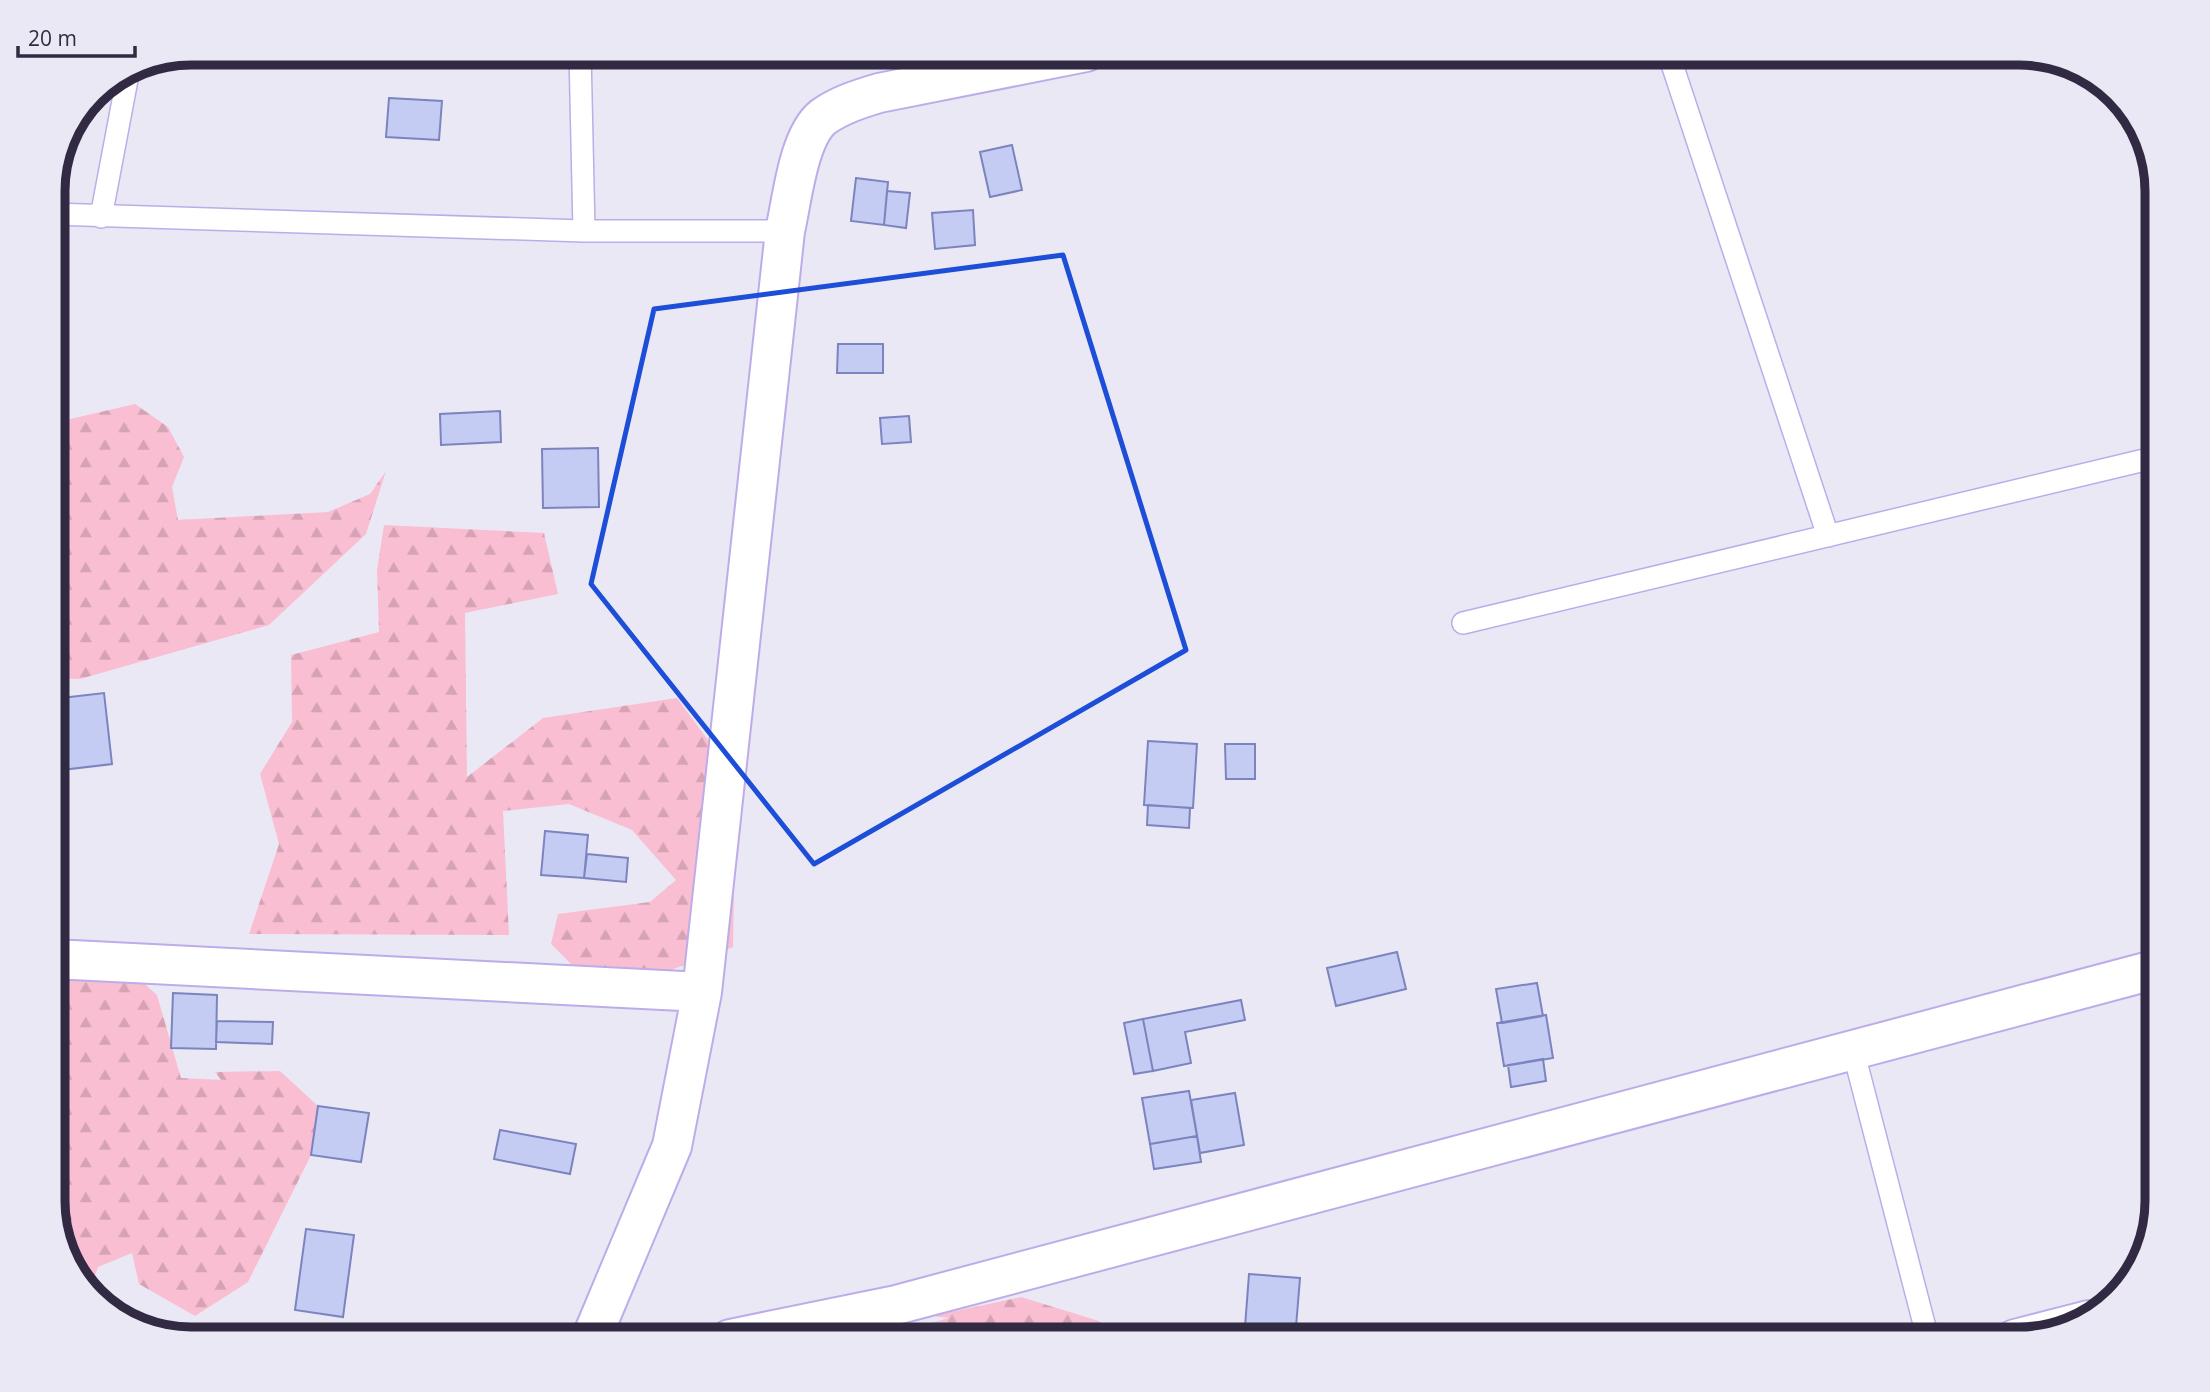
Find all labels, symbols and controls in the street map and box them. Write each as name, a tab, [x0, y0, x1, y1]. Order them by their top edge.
scale bar	[18, 14, 135, 58]
text: 20 m	[28, 24, 77, 52]

